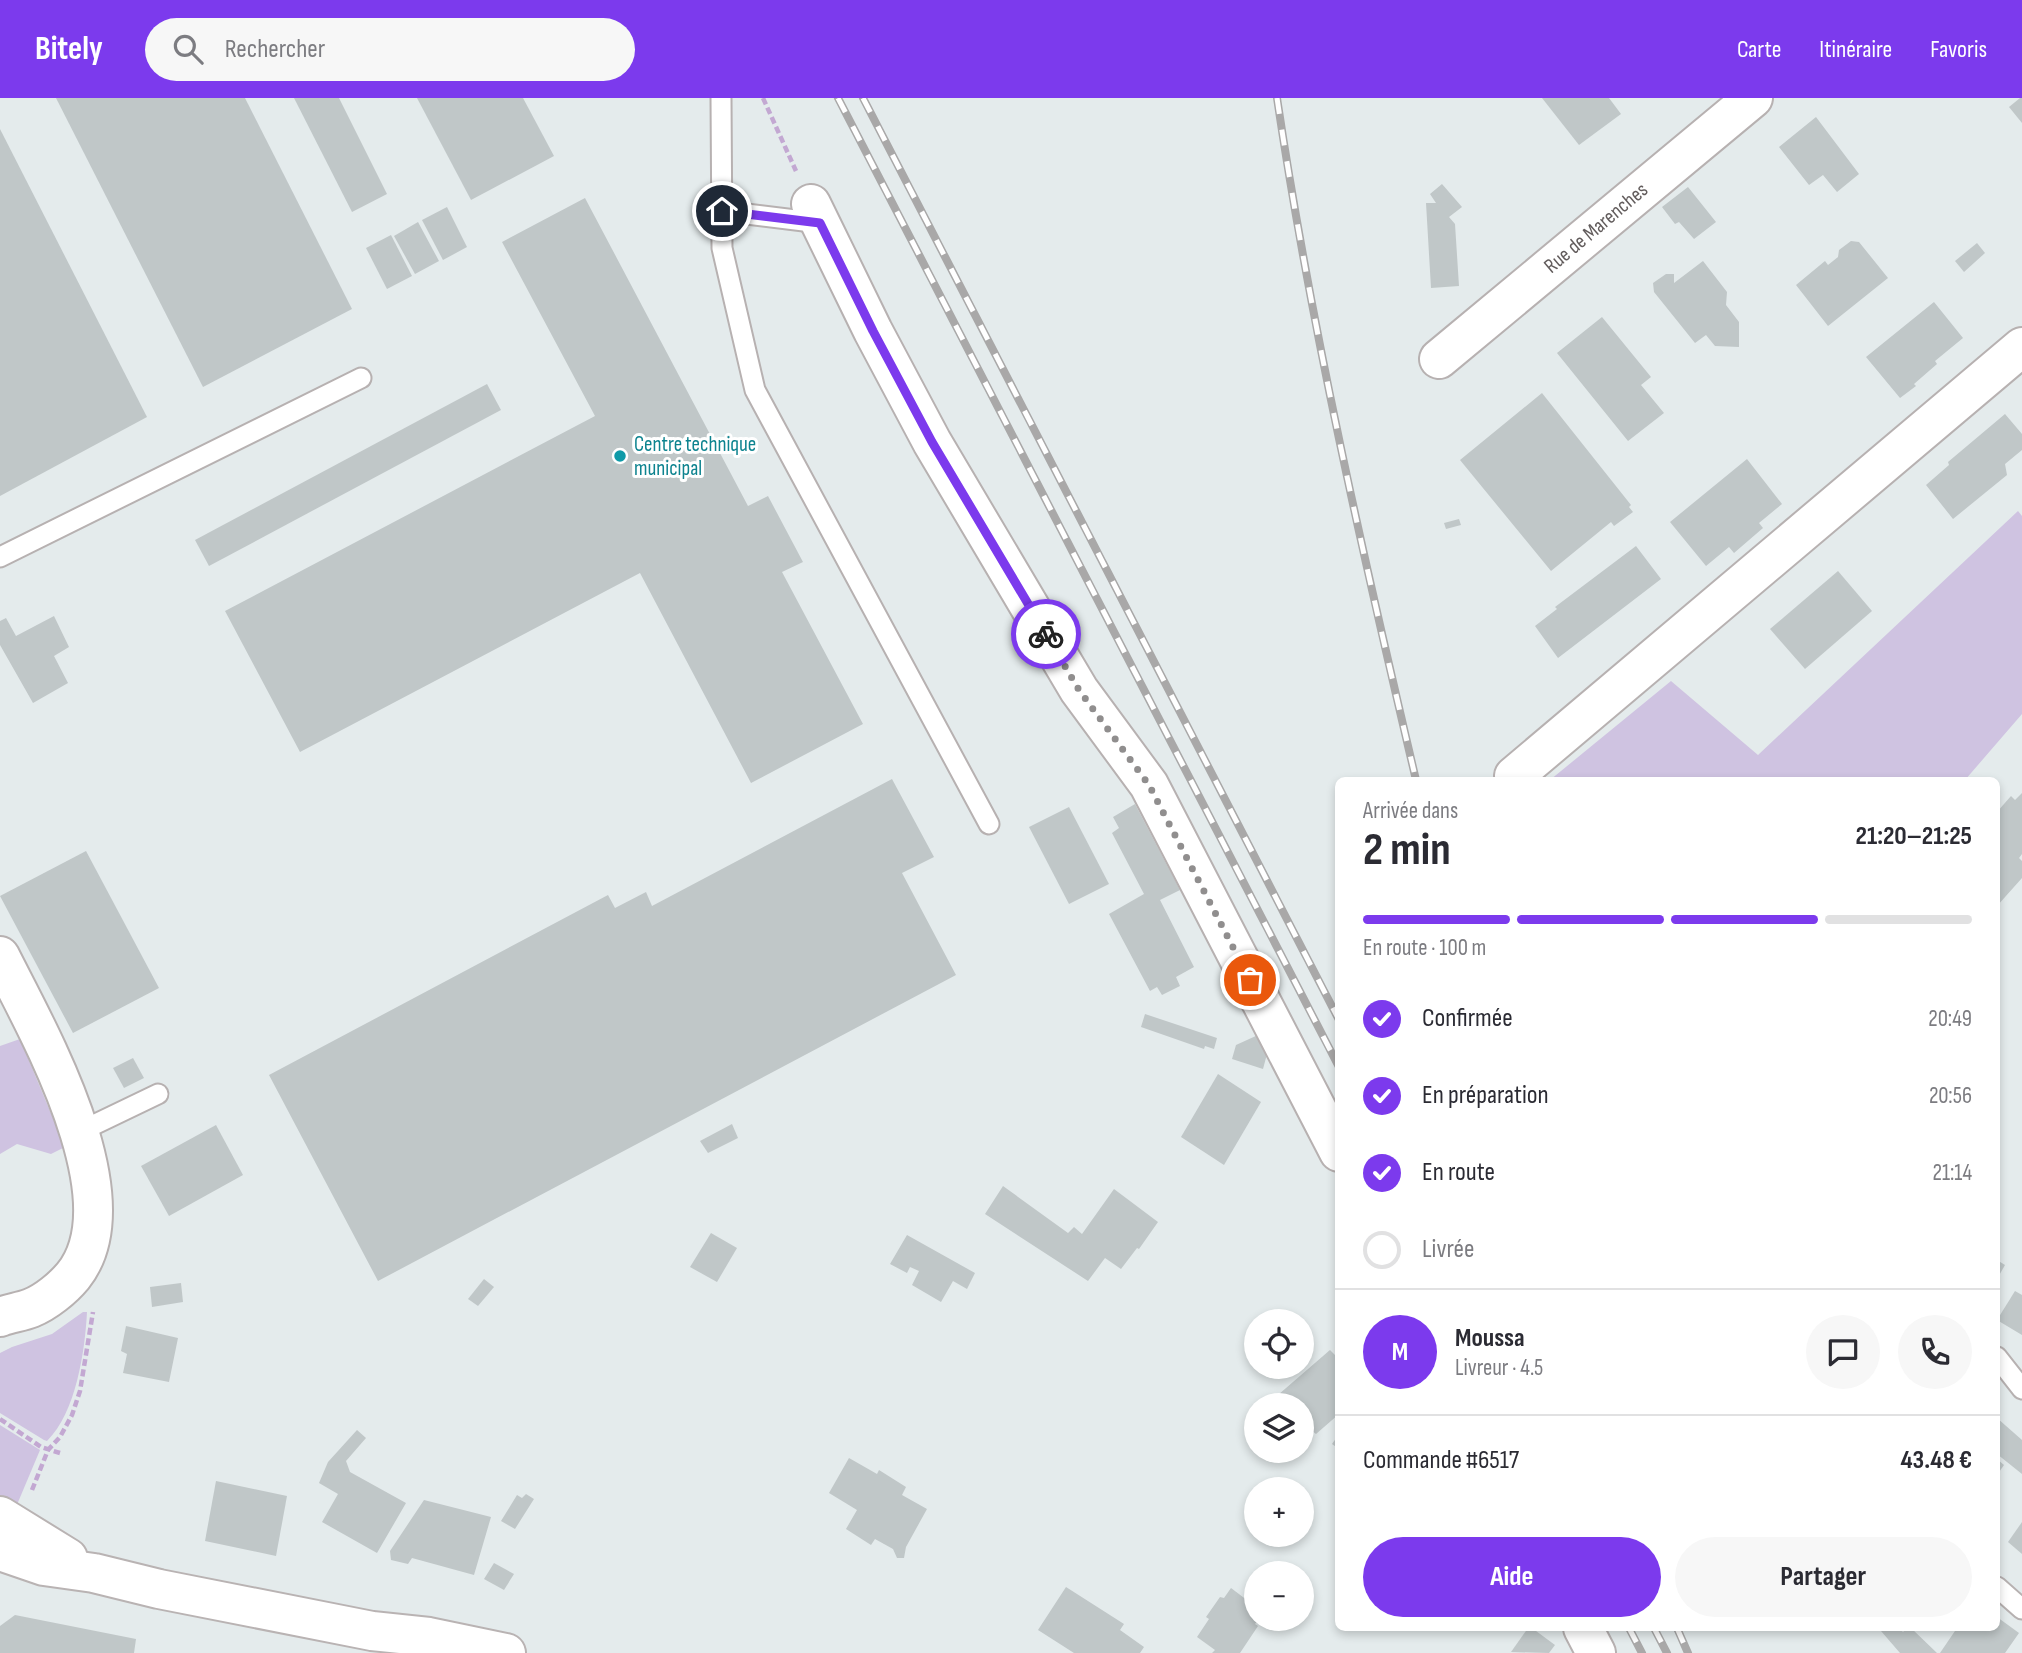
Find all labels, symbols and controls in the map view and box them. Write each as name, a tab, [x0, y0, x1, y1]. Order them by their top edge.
search box	[145, 18, 635, 81]
text: Bitely	[35, 29, 103, 69]
icon: search	[169, 30, 207, 68]
text: Rechercher	[225, 34, 325, 65]
text: Carte	[1737, 35, 1781, 64]
text: Itinéraire	[1819, 35, 1892, 64]
text: Favoris	[1930, 35, 1987, 64]
street label: Rue de Marenches	[1539, 177, 1653, 279]
pin	[692, 181, 752, 241]
icon: home	[703, 192, 741, 230]
place label: Centre technique municipal	[634, 432, 756, 481]
marker: Centre technique municipal	[612, 448, 628, 464]
courier	[1011, 599, 1081, 669]
icon: bike	[1027, 615, 1065, 653]
text: Arrivée dans	[1363, 797, 1458, 825]
text: 21:20–21:25	[1856, 821, 1972, 852]
text: 2 min	[1363, 823, 1451, 878]
text: En route · 100 m	[1363, 934, 1486, 962]
pin	[1220, 950, 1280, 1010]
icon: bag	[1231, 961, 1269, 999]
icon: check	[1363, 1000, 1401, 1038]
text: Confirmée	[1422, 1003, 1513, 1034]
text: 20:49	[1928, 1005, 1972, 1033]
icon: check	[1363, 1077, 1401, 1115]
text: En préparation	[1422, 1080, 1549, 1111]
text: 20:56	[1929, 1082, 1972, 1110]
icon: check	[1363, 1154, 1401, 1192]
text: En route	[1422, 1157, 1495, 1188]
text: 21:14	[1932, 1159, 1972, 1187]
text: Livrée	[1422, 1234, 1474, 1265]
map controls	[1244, 1309, 1314, 1631]
button: locate	[1244, 1309, 1314, 1379]
button: chat	[1806, 1315, 1880, 1389]
button: phone	[1898, 1315, 1972, 1389]
text: Moussa	[1455, 1323, 1525, 1354]
text: M	[1392, 1337, 1408, 1368]
text: Livreur · 4.5	[1455, 1354, 1543, 1382]
button: layers	[1244, 1393, 1314, 1463]
text: Commande #6517	[1363, 1445, 1519, 1476]
text: 43.48 €	[1900, 1445, 1972, 1476]
button: +	[1244, 1477, 1314, 1547]
button: Aide	[1363, 1537, 1661, 1617]
button: Partager	[1675, 1537, 1972, 1617]
button: −	[1244, 1561, 1314, 1631]

